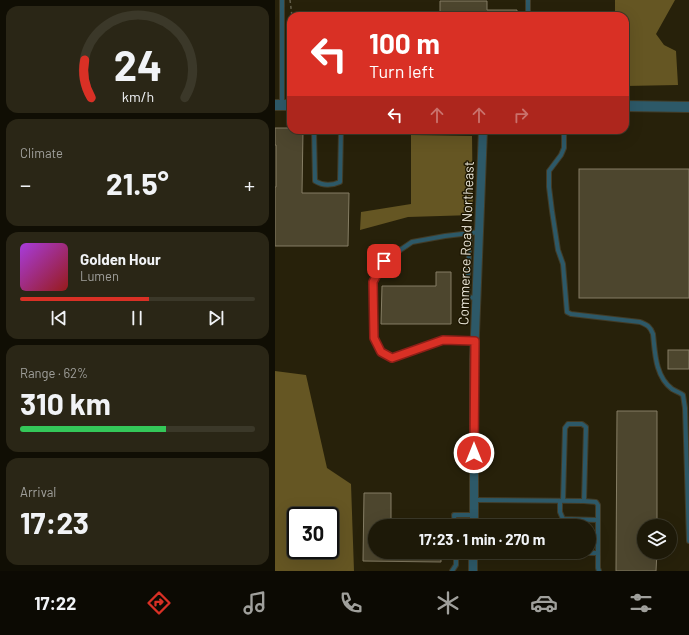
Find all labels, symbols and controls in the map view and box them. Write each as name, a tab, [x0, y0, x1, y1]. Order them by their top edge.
text: 100 m	[369, 26, 440, 60]
icon: left	[303, 28, 355, 80]
text: 24	[113, 38, 162, 88]
text: Turn left	[369, 60, 435, 82]
text: km/h	[121, 87, 154, 104]
icon: left	[384, 104, 406, 126]
icon: ahead	[426, 104, 448, 126]
icon: ahead	[468, 104, 490, 126]
icon: right	[510, 104, 532, 126]
text: Climate	[20, 145, 63, 161]
street label: Commerce Road Northeast	[454, 161, 477, 325]
text: 21.5°	[106, 165, 169, 201]
text: −	[20, 171, 31, 197]
text: +	[244, 171, 255, 197]
pin	[367, 244, 401, 278]
text: Golden Hour	[80, 250, 161, 268]
icon: arrive	[373, 250, 395, 272]
text: Lumen	[80, 268, 119, 284]
icon: previous	[48, 307, 70, 329]
icon: pause	[126, 307, 148, 329]
icon: next	[205, 307, 227, 329]
text: Range · 62%	[20, 365, 88, 381]
text: 310 km	[20, 385, 111, 421]
position arrow	[453, 432, 495, 474]
text: Arrival	[20, 484, 56, 500]
text: 17:23	[20, 504, 89, 540]
speed limit sign: 30	[287, 507, 339, 559]
map controls	[637, 519, 677, 559]
button: layers	[637, 519, 677, 559]
text: 17:23 · 1 min · 270 m	[419, 530, 545, 548]
icon: directions	[145, 589, 173, 617]
icon: music	[241, 589, 269, 617]
icon: phone	[337, 589, 365, 617]
icon: climate	[434, 589, 462, 617]
icon: car	[530, 589, 558, 617]
icon: filters	[627, 589, 655, 617]
text: 17:22	[34, 592, 76, 614]

